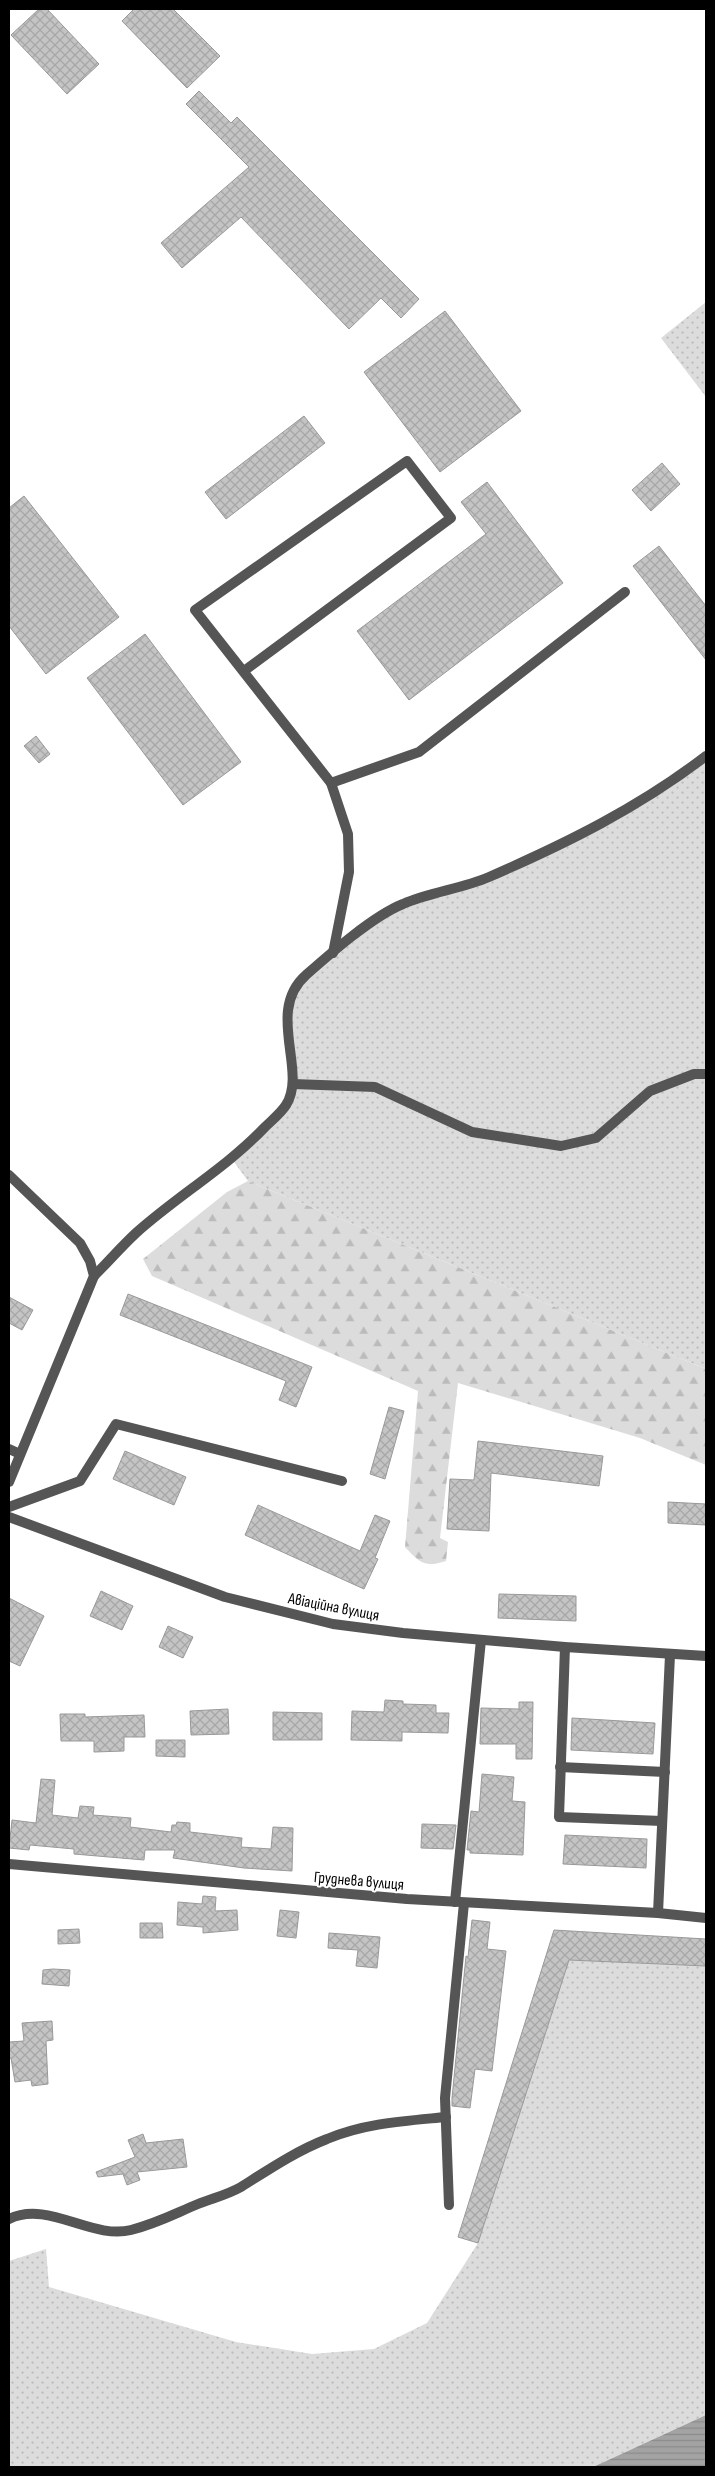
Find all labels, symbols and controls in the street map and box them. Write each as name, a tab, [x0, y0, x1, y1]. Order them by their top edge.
street label: Авіаційна вулиця	[286, 1589, 381, 1626]
street label: Груднева вулиця	[313, 1868, 405, 1895]

